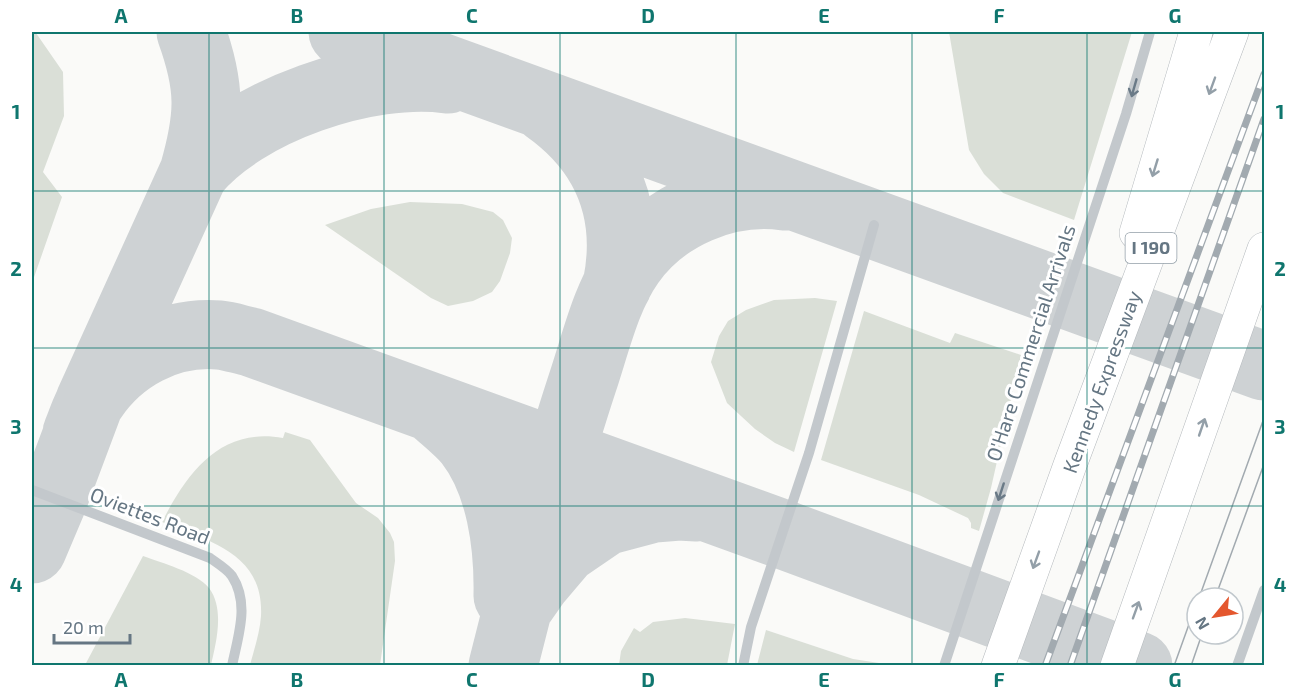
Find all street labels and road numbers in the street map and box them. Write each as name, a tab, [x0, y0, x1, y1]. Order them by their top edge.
street label: O'Hare Commercial Arrivals	[980, 221, 1080, 464]
road number: I 190	[1126, 233, 1176, 263]
street label: Kennedy Expressway	[1057, 287, 1145, 476]
street label: Oviettes Road	[87, 481, 214, 549]

